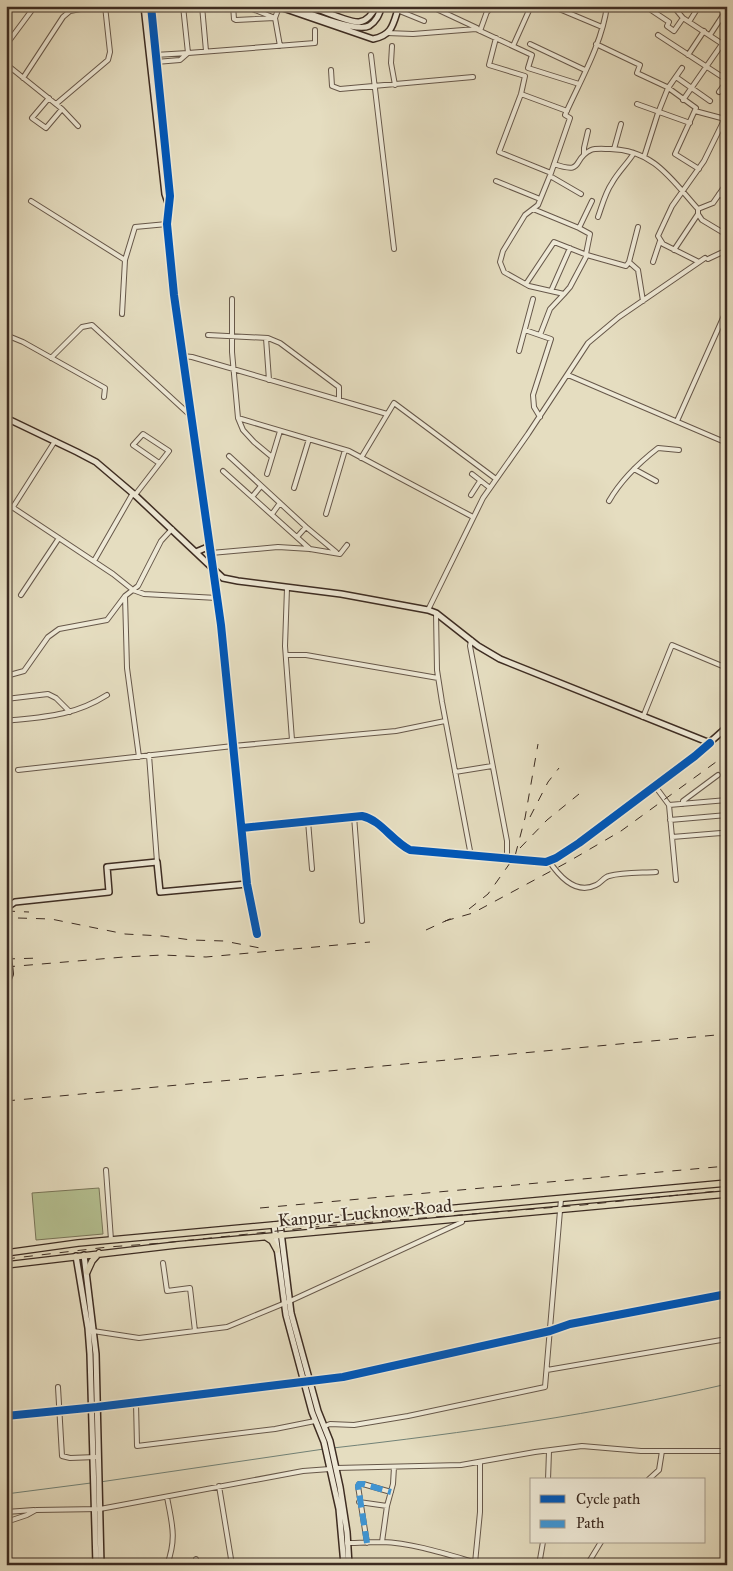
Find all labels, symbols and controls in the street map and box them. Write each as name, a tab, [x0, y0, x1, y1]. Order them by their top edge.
street label: Kanpur-Lucknow Road	[277, 1194, 453, 1232]
legend	[530, 1478, 706, 1544]
text: Cycle path	[576, 1490, 641, 1508]
text: Path	[576, 1514, 605, 1532]

